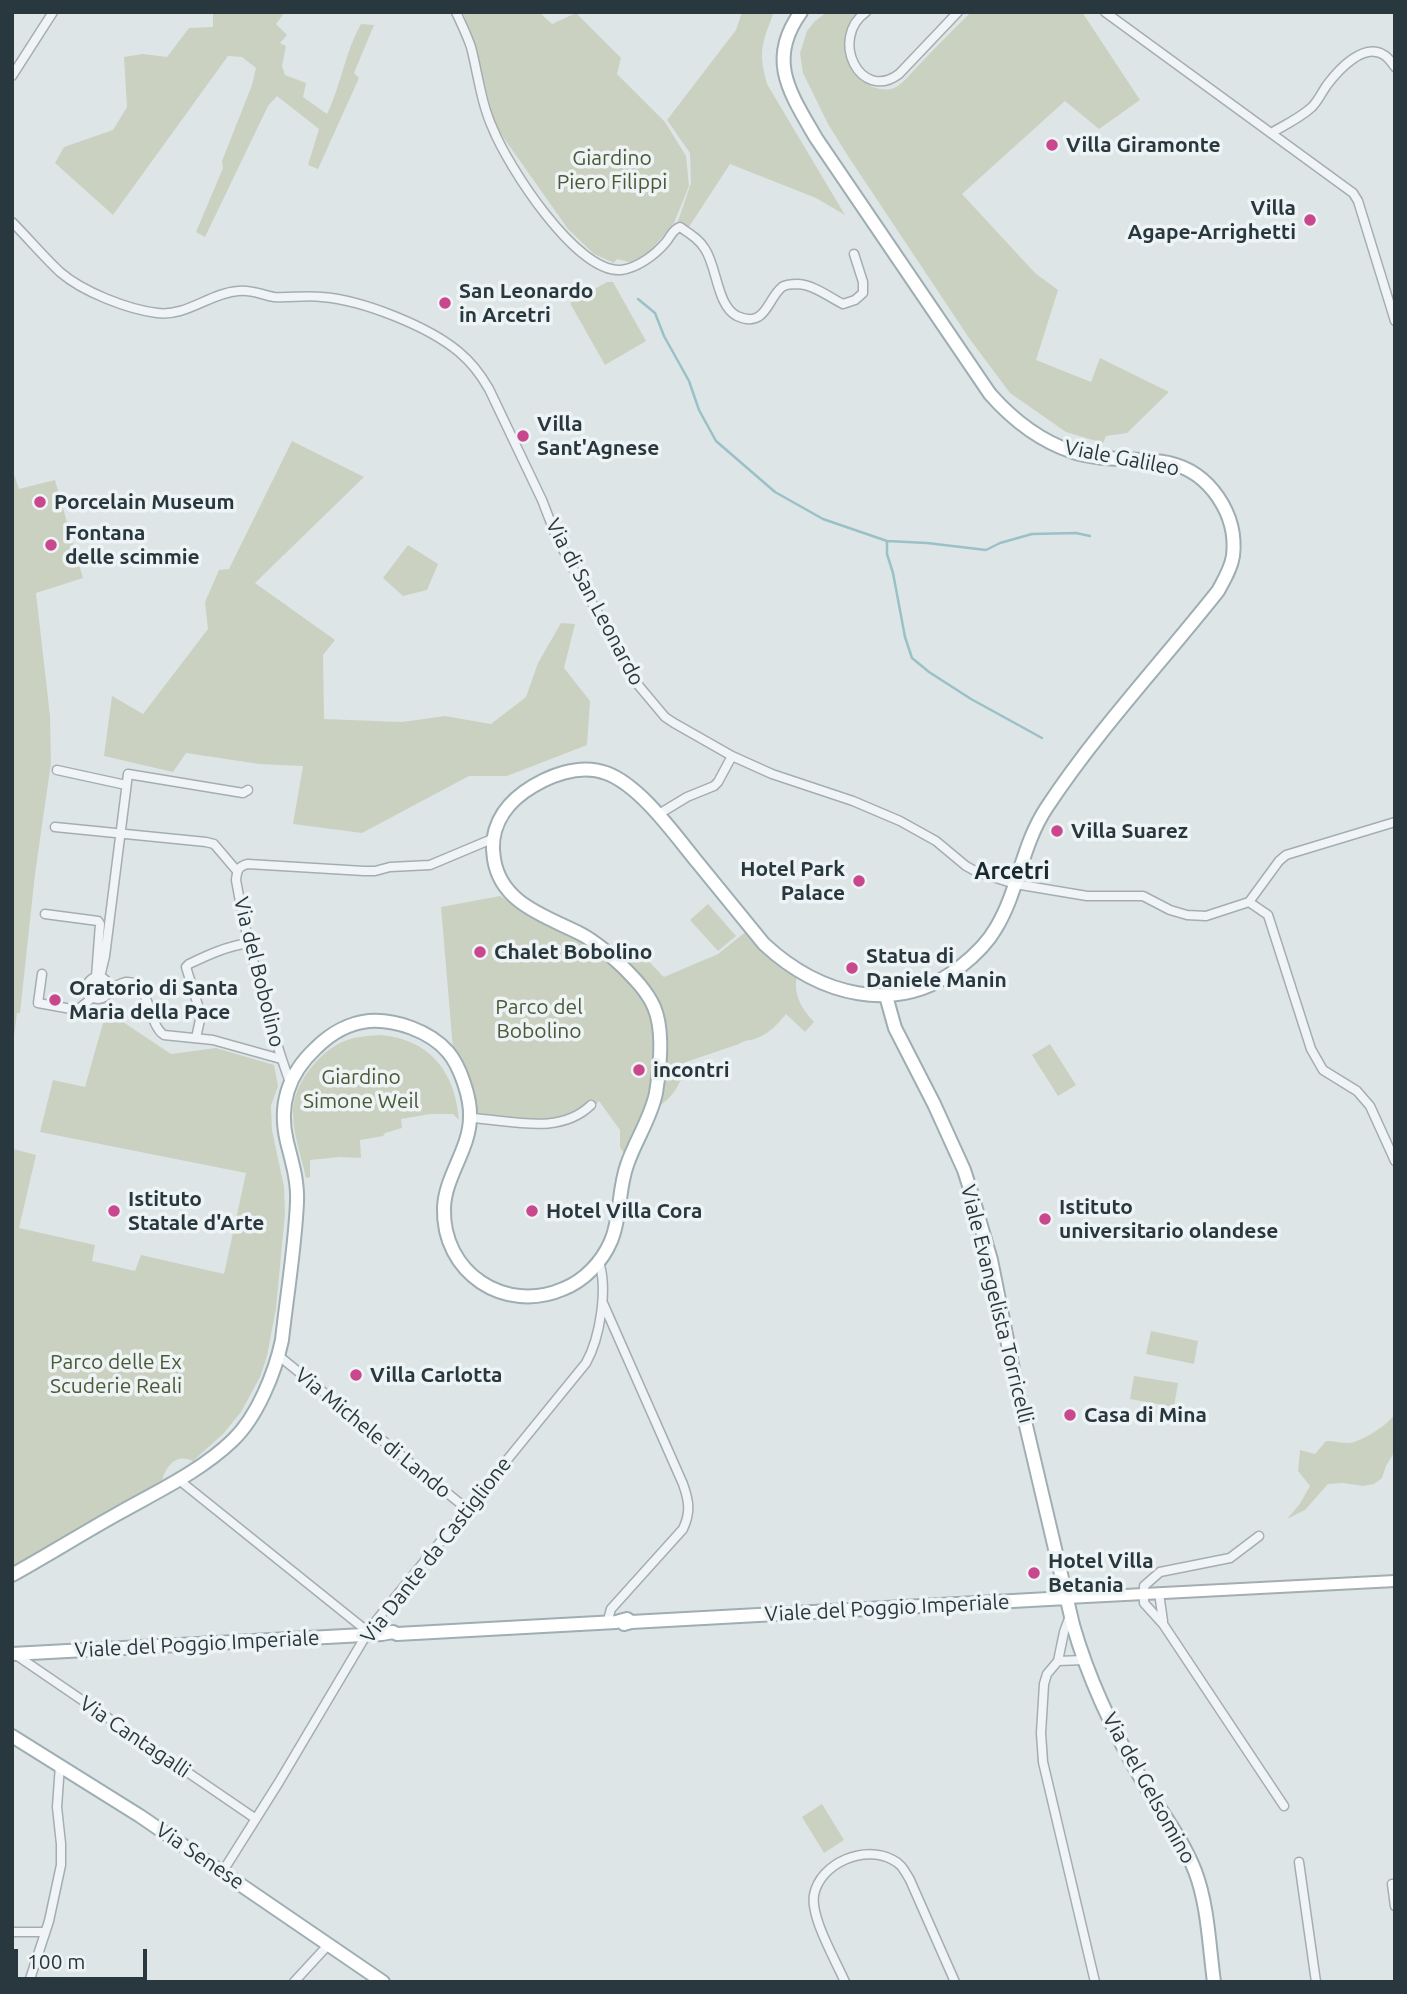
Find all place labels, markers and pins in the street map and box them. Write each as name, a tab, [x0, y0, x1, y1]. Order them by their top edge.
place label: Villa Giramonte	[1066, 132, 1221, 158]
marker: Villa Giramonte	[1044, 137, 1060, 153]
place label: Villa Agape-Arrighetti	[1128, 195, 1296, 245]
marker: Villa Agape-Arrighetti	[1302, 212, 1318, 228]
place label: San Leonardo in Arcetri	[459, 278, 593, 328]
marker: San Leonardo in Arcetri	[437, 295, 453, 311]
place label: Villa Sant'Agnese	[537, 411, 659, 461]
marker: Villa Sant'Agnese	[515, 428, 531, 444]
place label: Porcelain Museum	[54, 489, 235, 515]
marker: Porcelain Museum	[32, 494, 48, 510]
place label: Fontana delle scimmie	[65, 520, 200, 570]
marker: Fontana delle scimmie	[43, 537, 59, 553]
place label: Villa Suarez	[1071, 818, 1188, 844]
marker: Villa Suarez	[1049, 823, 1065, 839]
place label: Hotel Park Palace	[740, 856, 845, 906]
marker: Hotel Park Palace	[851, 873, 867, 889]
place label: Chalet Bobolino	[494, 939, 653, 965]
place label: Statua di Daniele Manin	[866, 943, 1007, 993]
marker: Chalet Bobolino	[472, 944, 488, 960]
marker: Statua di Daniele Manin	[844, 960, 860, 976]
place label: Oratorio di Santa Maria della Pace	[69, 975, 238, 1025]
marker: Oratorio di Santa Maria della Pace	[47, 992, 63, 1008]
place label: incontri	[653, 1057, 729, 1083]
marker: incontri	[631, 1062, 647, 1078]
place label: Istituto Statale d'Arte	[128, 1186, 264, 1236]
place label: Istituto universitario olandese	[1059, 1194, 1278, 1244]
place label: Hotel Villa Cora	[546, 1198, 702, 1224]
marker: Istituto Statale d'Arte	[106, 1203, 122, 1219]
marker: Hotel Villa Cora	[524, 1203, 540, 1219]
marker: Istituto universitario olandese	[1037, 1211, 1053, 1227]
place label: Villa Carlotta	[370, 1362, 502, 1388]
marker: Villa Carlotta	[348, 1367, 364, 1383]
place label: Casa di Mina	[1084, 1402, 1207, 1428]
marker: Casa di Mina	[1062, 1407, 1078, 1423]
place label: Hotel Villa Betania	[1048, 1548, 1154, 1598]
marker: Hotel Villa Betania	[1026, 1565, 1042, 1581]

